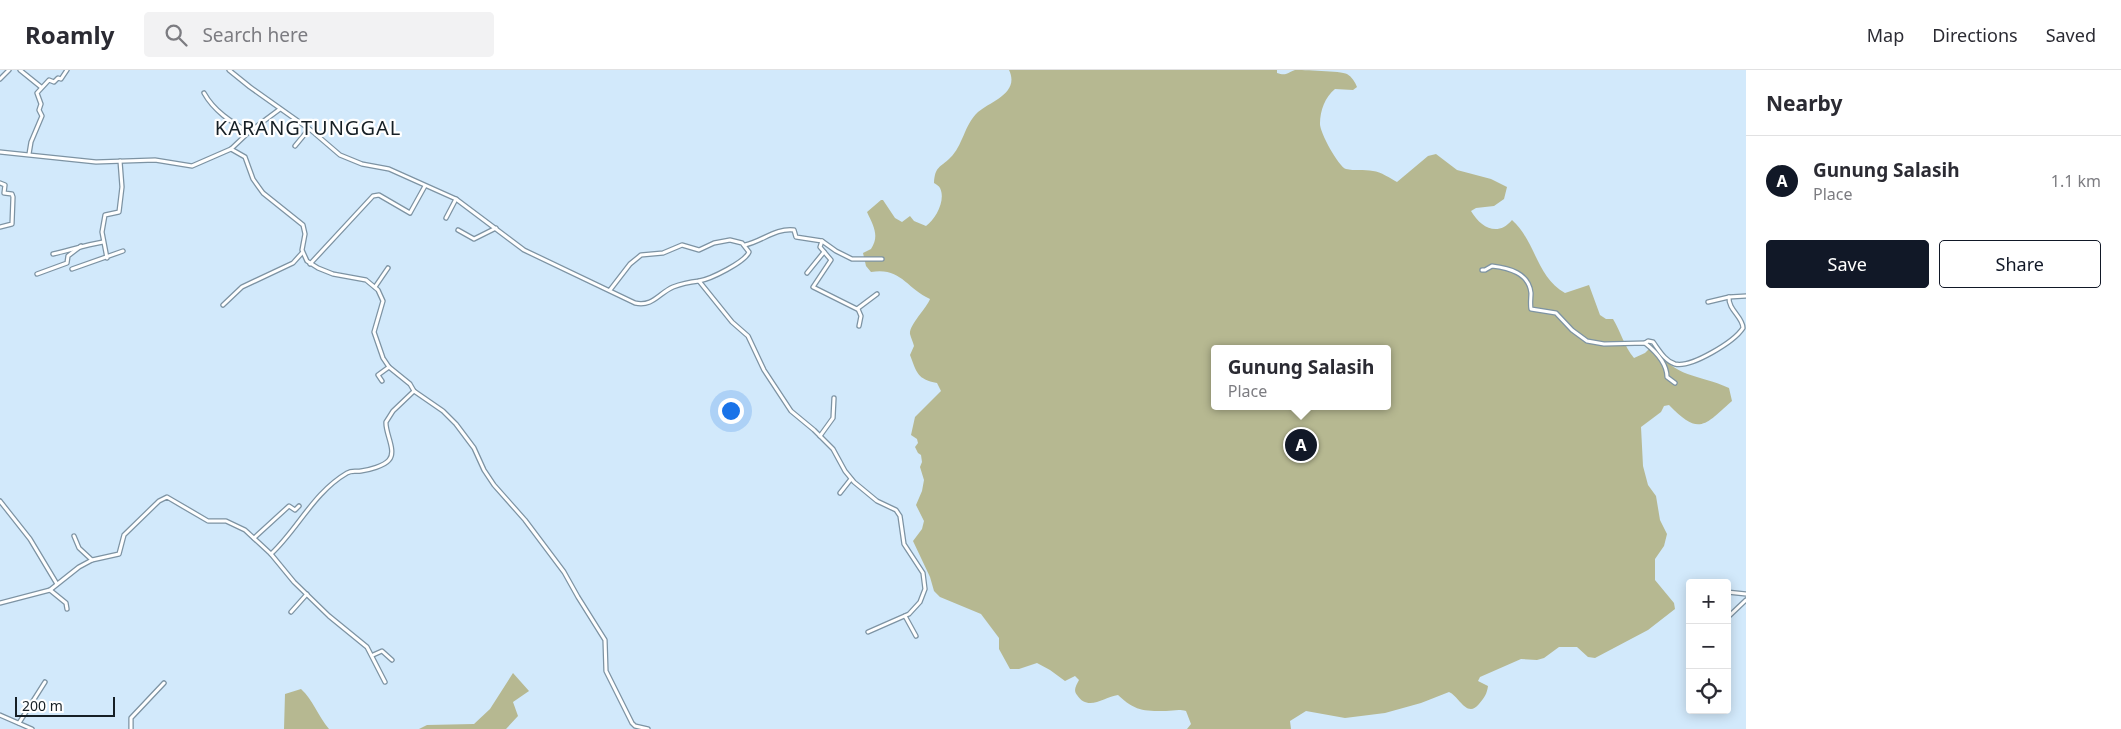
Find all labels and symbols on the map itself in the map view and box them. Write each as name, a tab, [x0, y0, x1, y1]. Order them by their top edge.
district label: KARANGTUNGGAL	[215, 114, 401, 141]
your location	[718, 398, 744, 424]
pin: A	[1285, 426, 1317, 464]
scale bar	[15, 694, 115, 717]

